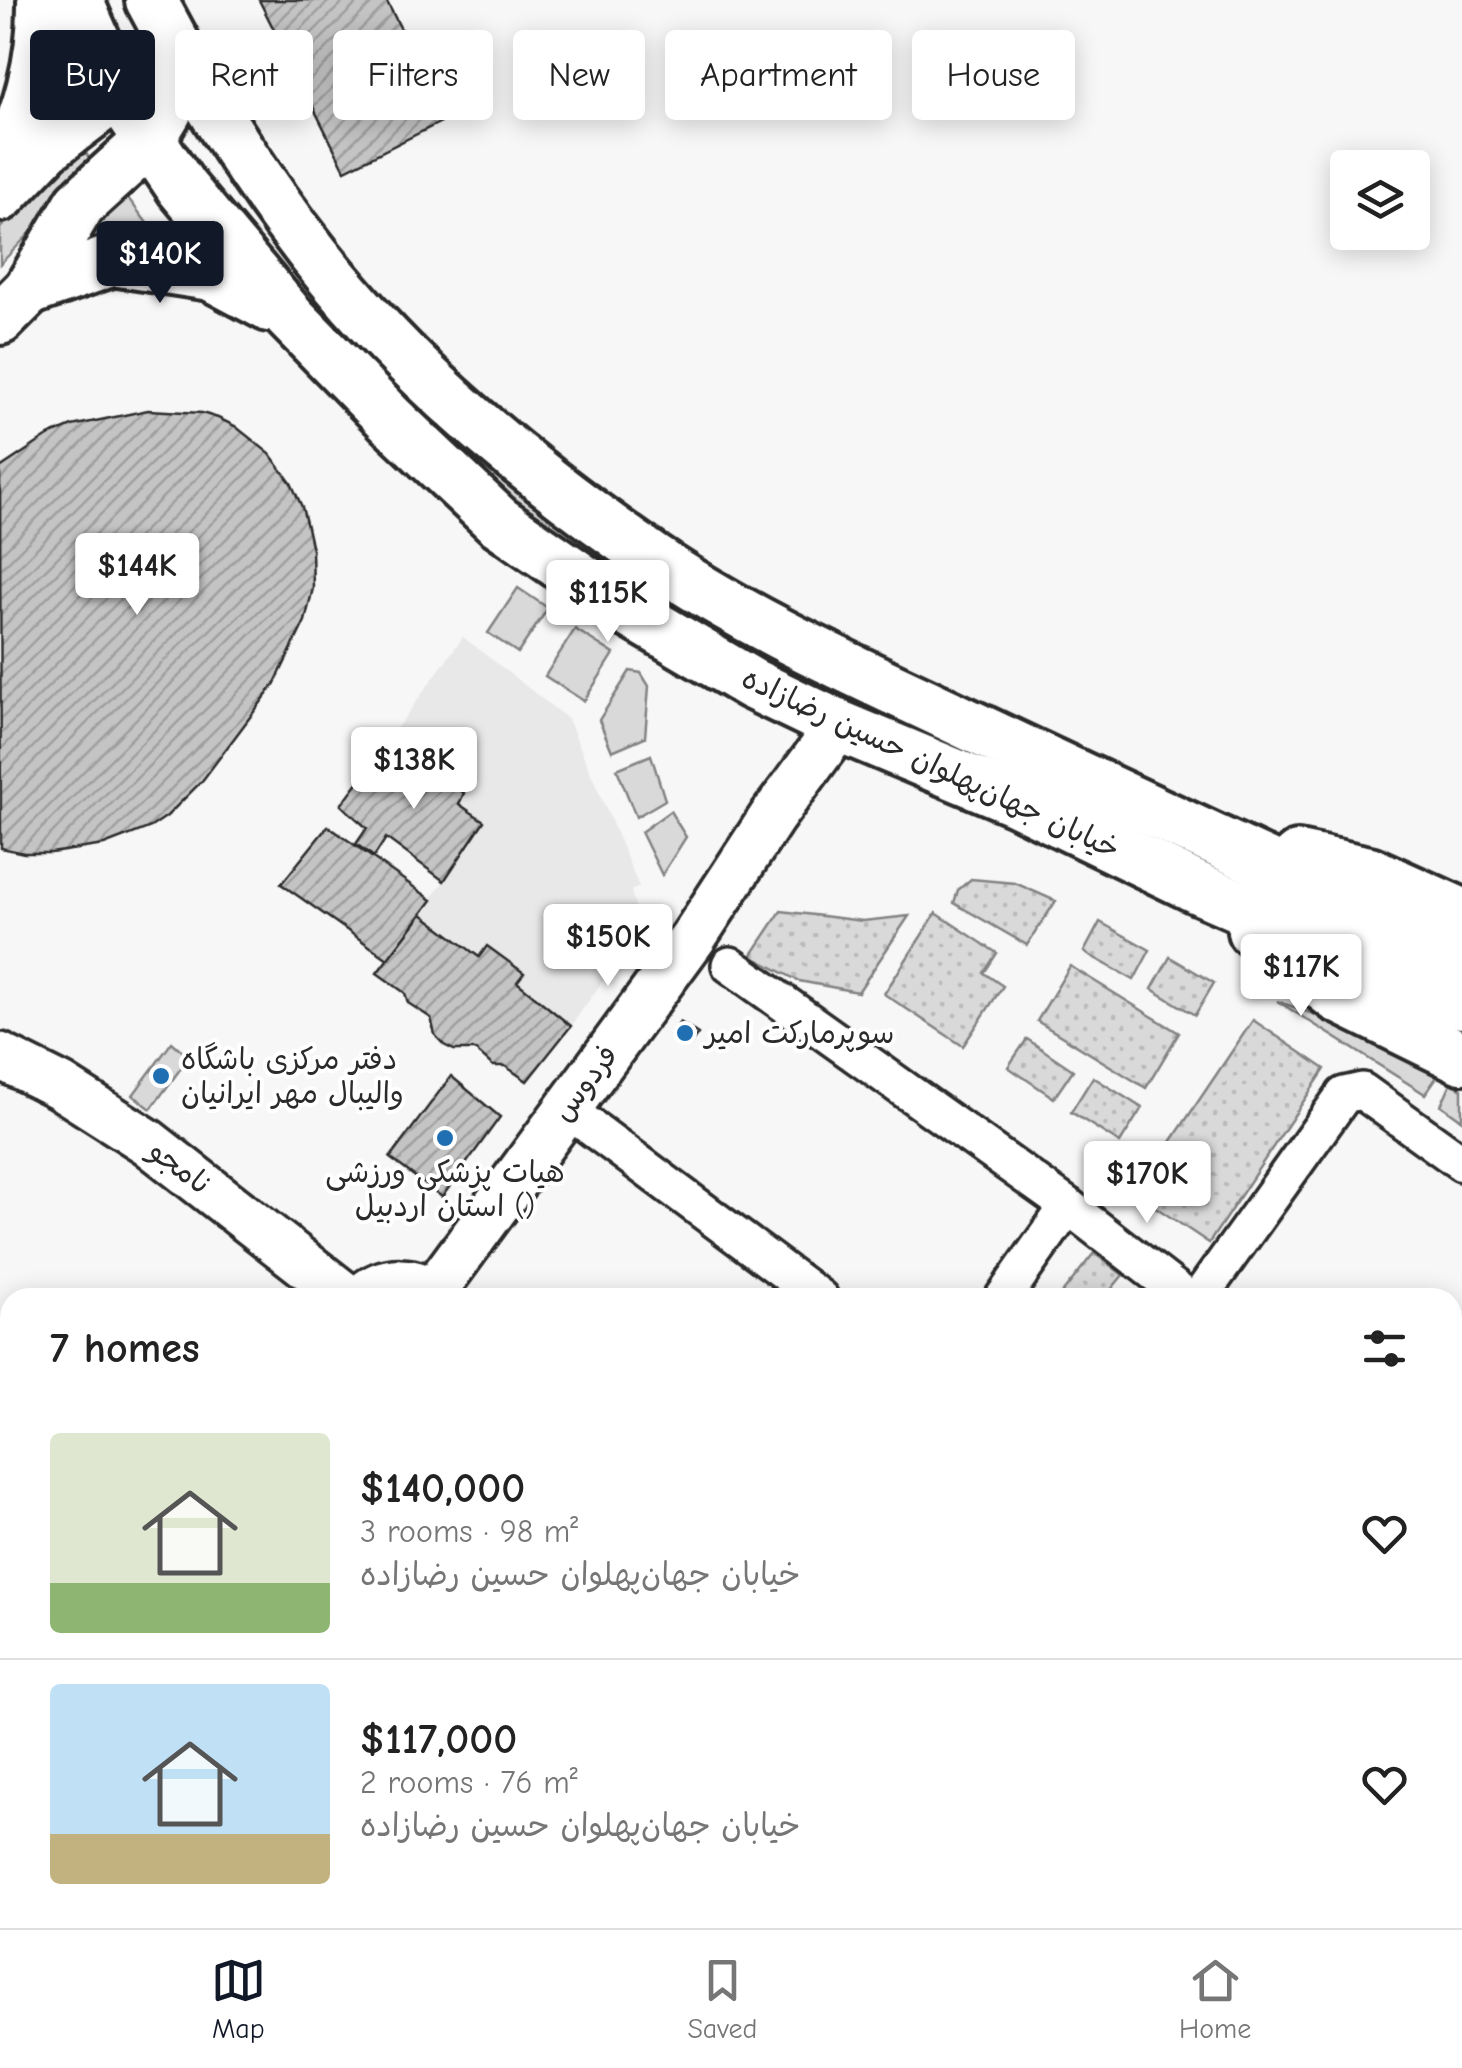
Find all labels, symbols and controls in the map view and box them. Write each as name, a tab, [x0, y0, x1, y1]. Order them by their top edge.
chip: Buy	[30, 30, 155, 120]
chip: Rent	[175, 30, 313, 120]
chip: Filters	[333, 30, 493, 120]
chip: New	[513, 30, 645, 120]
chip: Apartment	[665, 30, 892, 120]
chip: House	[912, 30, 1075, 120]
map controls	[1330, 150, 1430, 250]
button: layers	[1330, 150, 1430, 250]
pin: $140K	[90, 221, 230, 306]
text: $140K	[119, 235, 201, 272]
pin: $144K	[67, 533, 207, 618]
text: $144K	[97, 547, 177, 584]
pin: $115K	[538, 560, 678, 645]
text: $115K	[568, 574, 648, 611]
street label: خیابان جهان‌پهلوان حسین رضا‌زاده	[736, 660, 1125, 867]
pin: $138K	[344, 727, 484, 812]
text: $138K	[373, 741, 455, 778]
pin: $150K	[538, 904, 678, 989]
text: $150K	[565, 918, 651, 955]
pin: $117K	[1231, 934, 1371, 1019]
text: $117K	[1263, 948, 1339, 985]
place label: سوپرمارکت امیر	[702, 1016, 894, 1052]
marker: سوپرمارکت امیر	[674, 1022, 696, 1044]
street label: فردوس	[546, 1038, 625, 1128]
place label: دفتر مرکزی باشگاه والیبال مهر ایرانیان	[181, 1042, 404, 1111]
marker: دفتر مرکزی باشگاه والیبال مهر ایرانیان	[150, 1065, 172, 1087]
marker: هیات پزشکی ورزشی استان اردبیل ()	[434, 1127, 456, 1149]
street label: نامجو	[141, 1132, 217, 1202]
pin: $170K	[1077, 1141, 1217, 1226]
place label: هیات پزشکی ورزشی استان اردبیل ()	[325, 1155, 565, 1224]
text: $170K	[1106, 1155, 1188, 1192]
icon: filters	[1357, 1321, 1412, 1376]
text: 7 homes	[50, 1324, 200, 1373]
text: $140,000	[360, 1464, 525, 1513]
icon: home	[130, 1473, 250, 1593]
icon: heart	[1357, 1506, 1412, 1561]
text: 3 rooms · 98 m²	[360, 1513, 578, 1550]
text: خیابان جهان‌پهلوان حسین رضا‌زاده	[360, 1556, 800, 1593]
text: $117,000	[360, 1715, 517, 1764]
icon: home	[130, 1724, 250, 1844]
icon: heart	[1357, 1757, 1412, 1812]
text: 2 rooms · 76 m²	[360, 1764, 578, 1801]
text: خیابان جهان‌پهلوان حسین رضا‌زاده	[360, 1807, 800, 1844]
tab: Map	[211, 1953, 266, 2045]
tab: Saved	[687, 1953, 757, 2045]
tab: Home	[1179, 1953, 1251, 2045]

